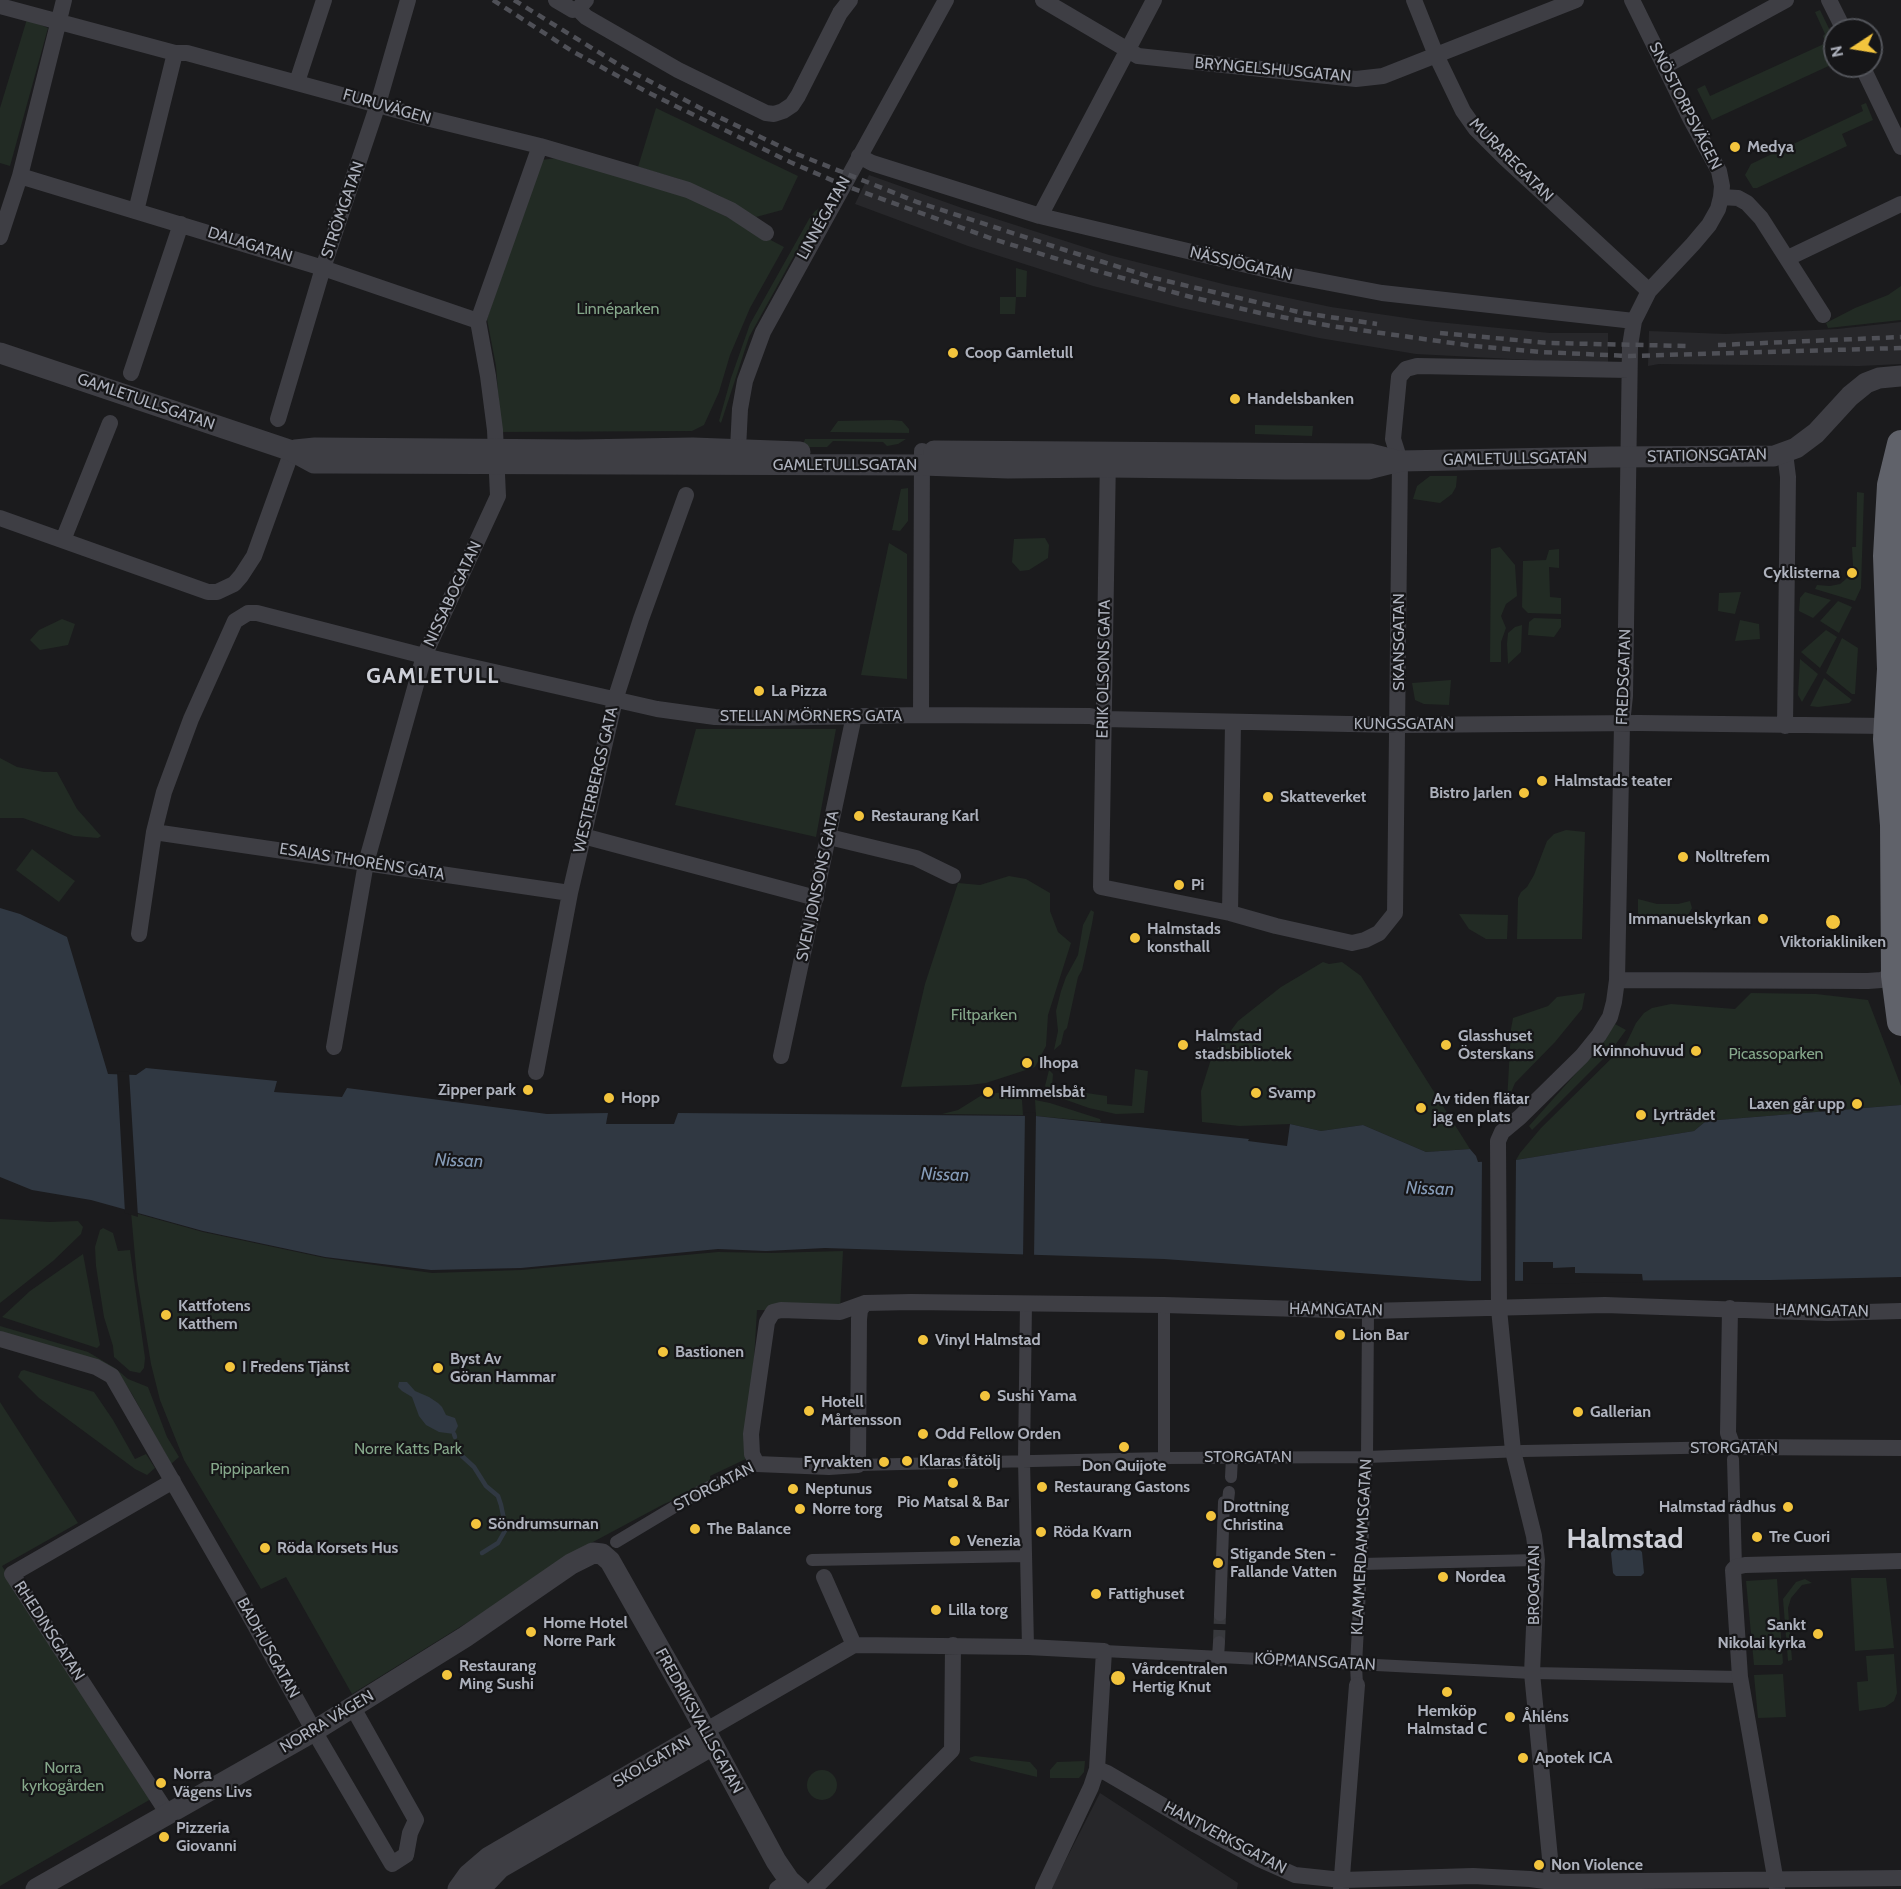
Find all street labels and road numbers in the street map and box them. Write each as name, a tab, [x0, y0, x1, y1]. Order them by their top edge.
street label: SNÖSTORPSVÄGEN	[1645, 39, 1725, 173]
street label: BRYNGELSHUSGATAN	[1194, 54, 1352, 86]
street label: FURUVÄGEN	[341, 85, 433, 129]
street label: MURAREGATAN	[1465, 114, 1557, 206]
street label: STRÖMGATAN	[317, 159, 369, 261]
street label: LINNÉGATAN	[793, 173, 855, 263]
street label: DALAGATAN	[205, 223, 295, 267]
street label: NÄSSJÖGATAN	[1188, 243, 1294, 285]
street label: GAMLETULLSGATAN	[75, 369, 217, 435]
street label: STATIONSGATAN	[1647, 445, 1767, 467]
street label: GAMLETULLSGATAN	[1443, 448, 1587, 470]
street label: GAMLETULLSGATAN	[773, 455, 917, 475]
street label: NISSABOGATAN	[420, 538, 486, 650]
street label: SKANSGATAN	[1389, 593, 1409, 691]
street label: ERIK OLSONS GATA	[1093, 599, 1115, 739]
street label: FREDSGATAN	[1613, 629, 1635, 725]
street label: WESTERBERGS GATA	[570, 705, 622, 855]
street label: STELLAN MÖRNERS GATA	[720, 706, 902, 726]
street label: KUNGSGATAN	[1354, 714, 1454, 734]
street label: SVEN JONSONS GATA	[793, 809, 843, 963]
street label: ESAIAS THORÉNS GATA	[278, 839, 446, 885]
street label: HAMNGATAN	[1289, 1300, 1383, 1320]
street label: HAMNGATAN	[1775, 1301, 1869, 1321]
street label: STORGATAN	[1690, 1438, 1778, 1458]
street label: STORGATAN	[1204, 1447, 1292, 1467]
street label: STORGATAN	[670, 1458, 758, 1516]
street label: KLAMMERDAMMSGATAN	[1348, 1458, 1376, 1636]
street label: BROGATAN	[1524, 1545, 1544, 1625]
street label: RHEDINSGATAN	[10, 1578, 88, 1684]
street label: BADHUSGATAN	[233, 1594, 303, 1702]
street label: FREDRIKSVALLSGATAN	[651, 1645, 747, 1797]
street label: KÖPMANSGATAN	[1254, 1649, 1376, 1675]
street label: NORRA VÄGEN	[277, 1687, 377, 1757]
street label: SKOLGATAN	[610, 1732, 694, 1792]
street label: HANTVERKSGATAN	[1160, 1798, 1290, 1878]

